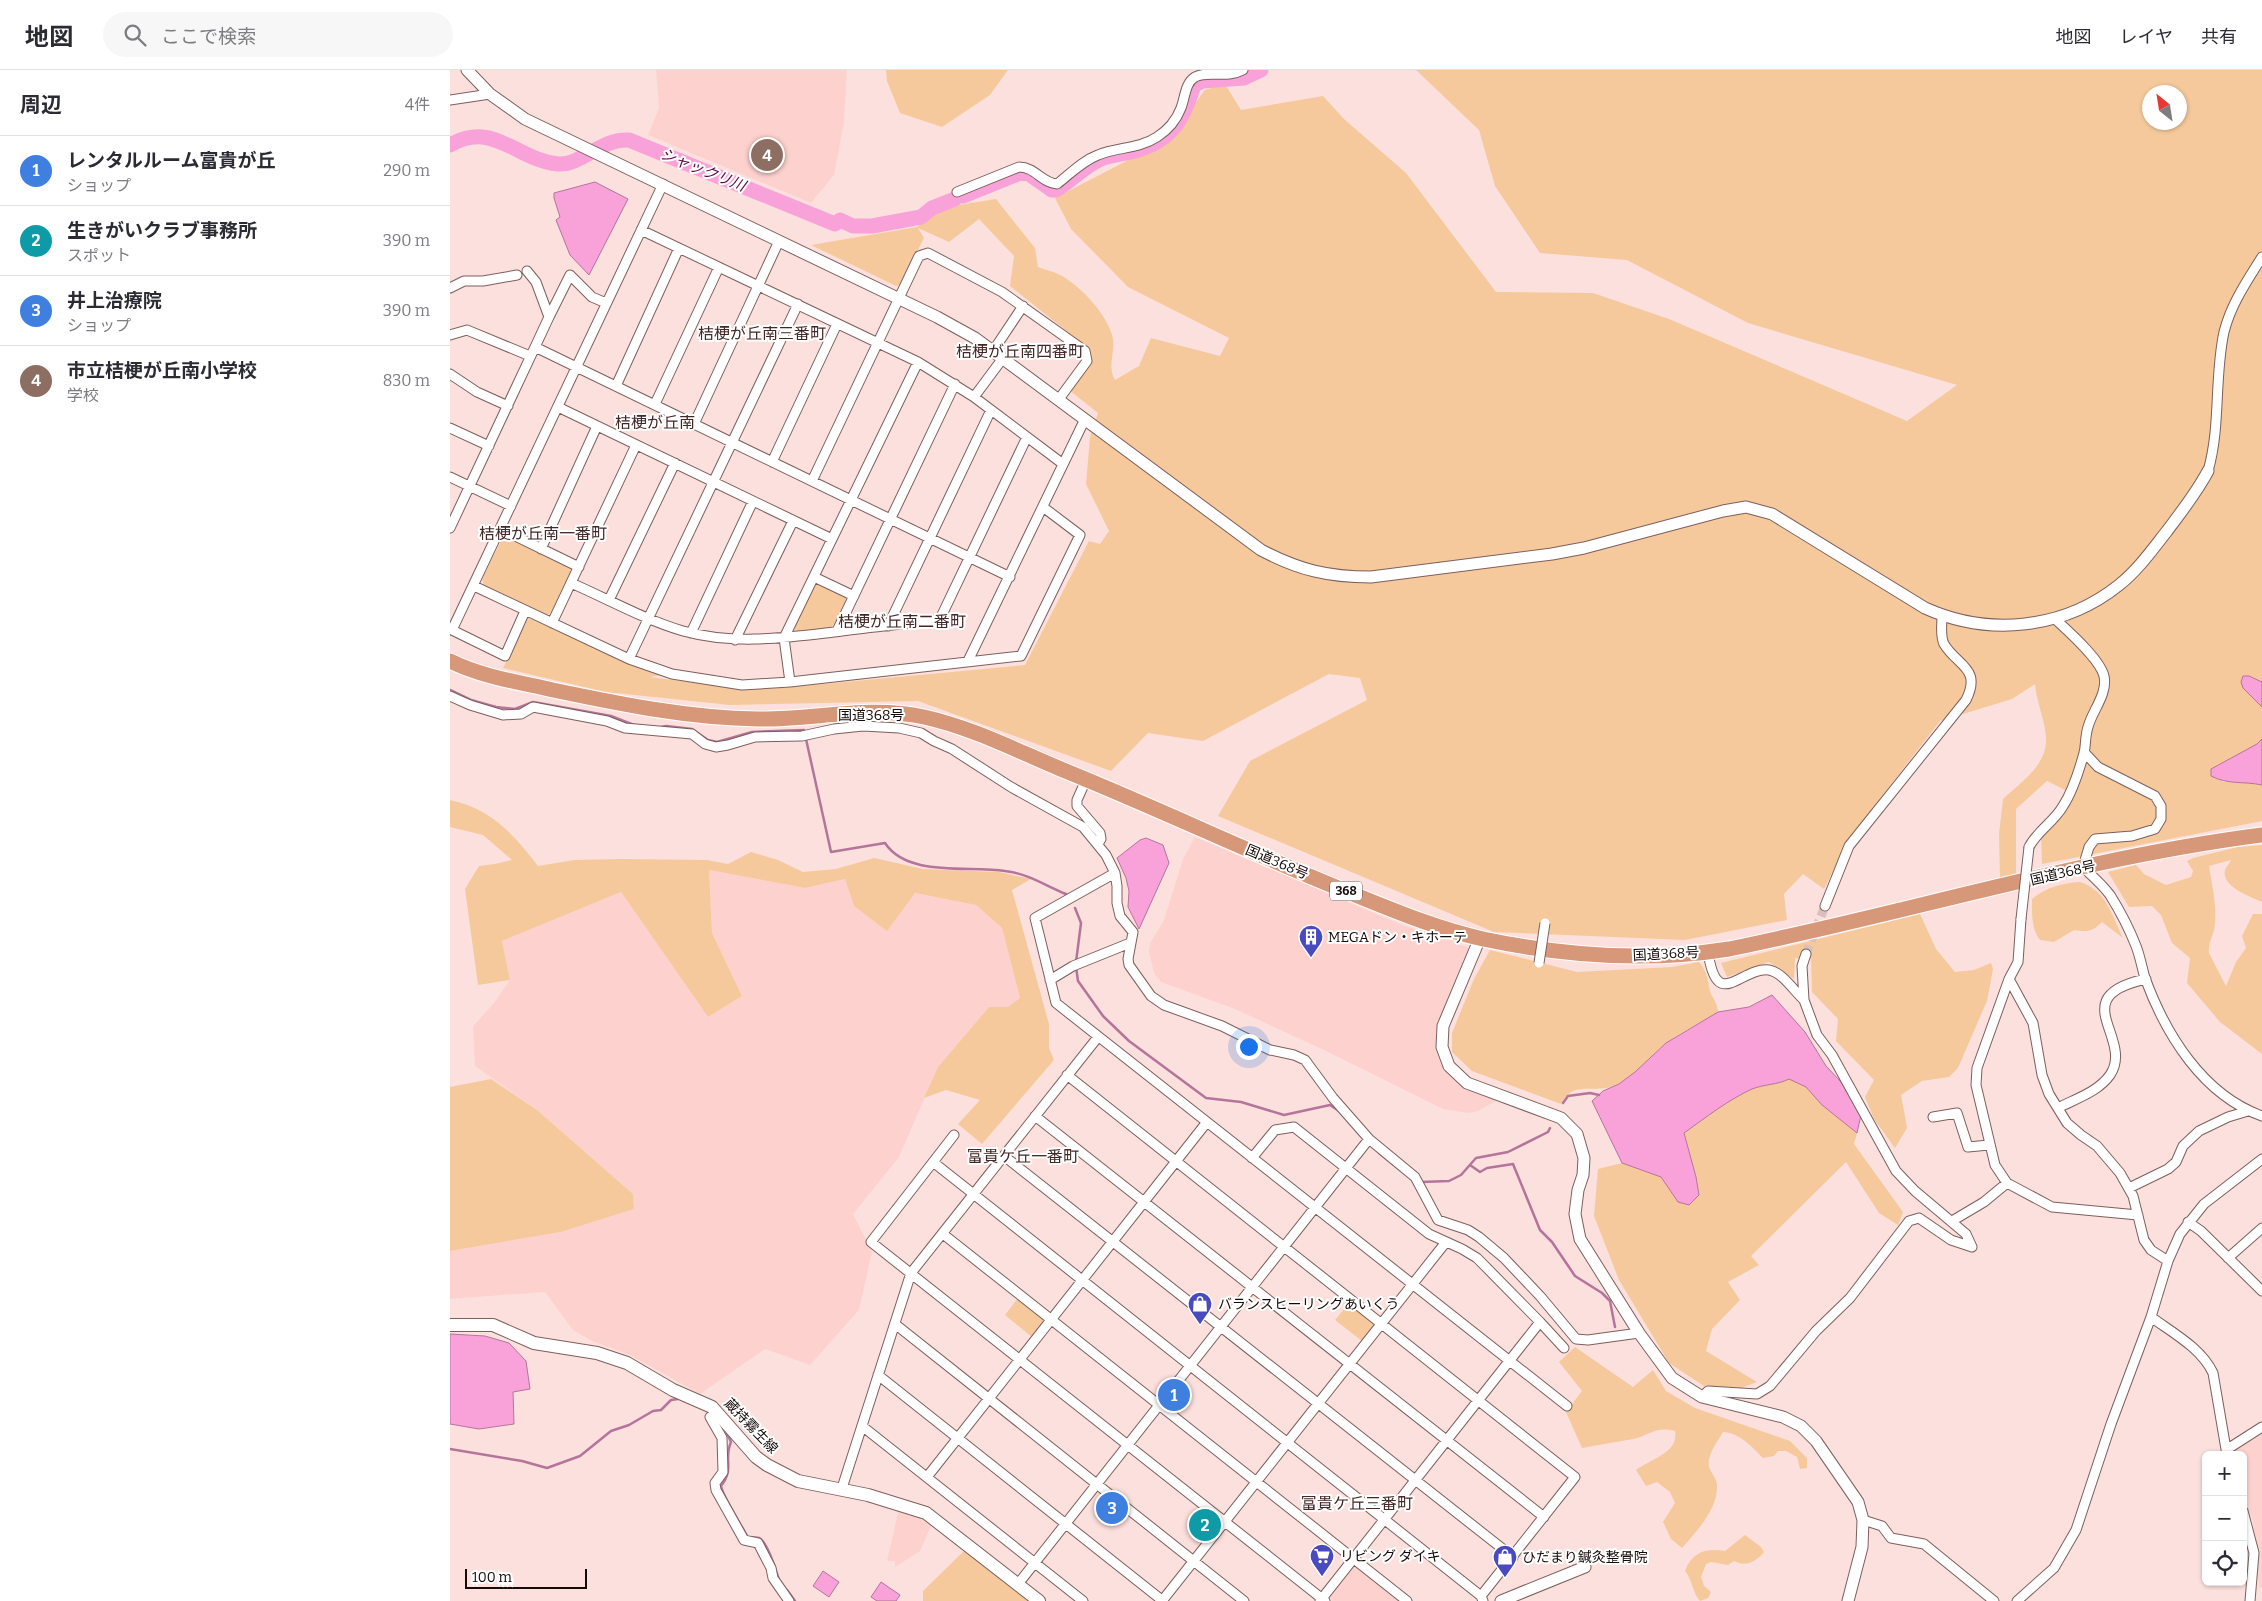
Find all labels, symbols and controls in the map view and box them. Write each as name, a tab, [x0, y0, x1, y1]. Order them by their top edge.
search box	[103, 12, 453, 57]
icon: search	[121, 21, 149, 49]
text: 地図	[25, 23, 73, 51]
text: ここで検索	[161, 25, 256, 48]
text: 地図	[2056, 26, 2092, 48]
text: レイヤ	[2120, 26, 2173, 48]
text: 共有	[2201, 26, 2237, 48]
north arrow	[2142, 85, 2187, 130]
text: 周辺	[20, 92, 62, 118]
text: 4件	[405, 95, 430, 114]
pin: 4	[751, 136, 783, 174]
water label: シャックリ川	[658, 145, 750, 196]
text: レンタルルーム富貴が丘	[67, 149, 275, 172]
text: 1	[33, 161, 39, 180]
text: 290 m	[383, 161, 430, 180]
text: ショップ	[67, 176, 131, 195]
text: 生きがいクラブ事務所	[67, 219, 257, 242]
text: 2	[31, 231, 41, 250]
text: 390 m	[383, 231, 430, 250]
text: スポット	[67, 246, 131, 265]
text: 井上治療院	[67, 289, 162, 312]
text: 3	[31, 301, 41, 320]
text: 390 m	[383, 301, 430, 320]
text: ショップ	[67, 316, 131, 335]
district label: 桔梗が丘南三番町	[698, 324, 826, 343]
district label: 桔梗が丘南四番町	[956, 342, 1084, 361]
text: 市立桔梗が丘南小学校	[67, 359, 257, 382]
text: 4	[31, 371, 41, 390]
text: 830 m	[383, 371, 430, 390]
text: 学校	[67, 386, 99, 405]
district label: 桔梗が丘南	[615, 413, 695, 432]
district label: 桔梗が丘南一番町	[479, 524, 607, 543]
district label: 桔梗が丘南二番町	[838, 612, 966, 631]
street label: 国道368号	[838, 707, 904, 724]
street label: 国道368号	[1243, 841, 1311, 883]
street label: 国道368号	[2029, 857, 2097, 889]
road number: 368	[1330, 881, 1362, 900]
building icon: MEGAドン・キホーテ	[1298, 924, 1324, 958]
place label: MEGAドン・キホーテ	[1328, 929, 1467, 946]
street label: 国道368号	[1632, 944, 1700, 964]
your location	[1236, 1034, 1262, 1060]
district label: 富貴ケ丘一番町	[967, 1147, 1079, 1166]
shop icon: バランスヒーリングあいくう	[1187, 1291, 1213, 1325]
place label: バランスヒーリングあいくう	[1218, 1296, 1399, 1313]
pin: 1	[1158, 1376, 1190, 1414]
street label: 蔵持霧生線	[721, 1395, 781, 1457]
map controls	[2202, 1451, 2247, 1586]
button: +	[2202, 1451, 2247, 1496]
pin: 3	[1096, 1489, 1128, 1527]
district label: 富貴ケ丘三番町	[1301, 1494, 1413, 1513]
button: −	[2202, 1496, 2247, 1541]
pin: 2	[1189, 1506, 1221, 1544]
button: locate	[2202, 1541, 2247, 1586]
supermarket icon: リビング ダイキ	[1309, 1543, 1335, 1577]
shop icon: ひだまり鍼灸整骨院	[1492, 1544, 1518, 1578]
place label: リビング ダイキ	[1340, 1548, 1441, 1565]
place label: ひだまり鍼灸整骨院	[1522, 1549, 1648, 1566]
scale bar	[465, 1566, 588, 1589]
text: 100 m	[472, 1569, 512, 1586]

